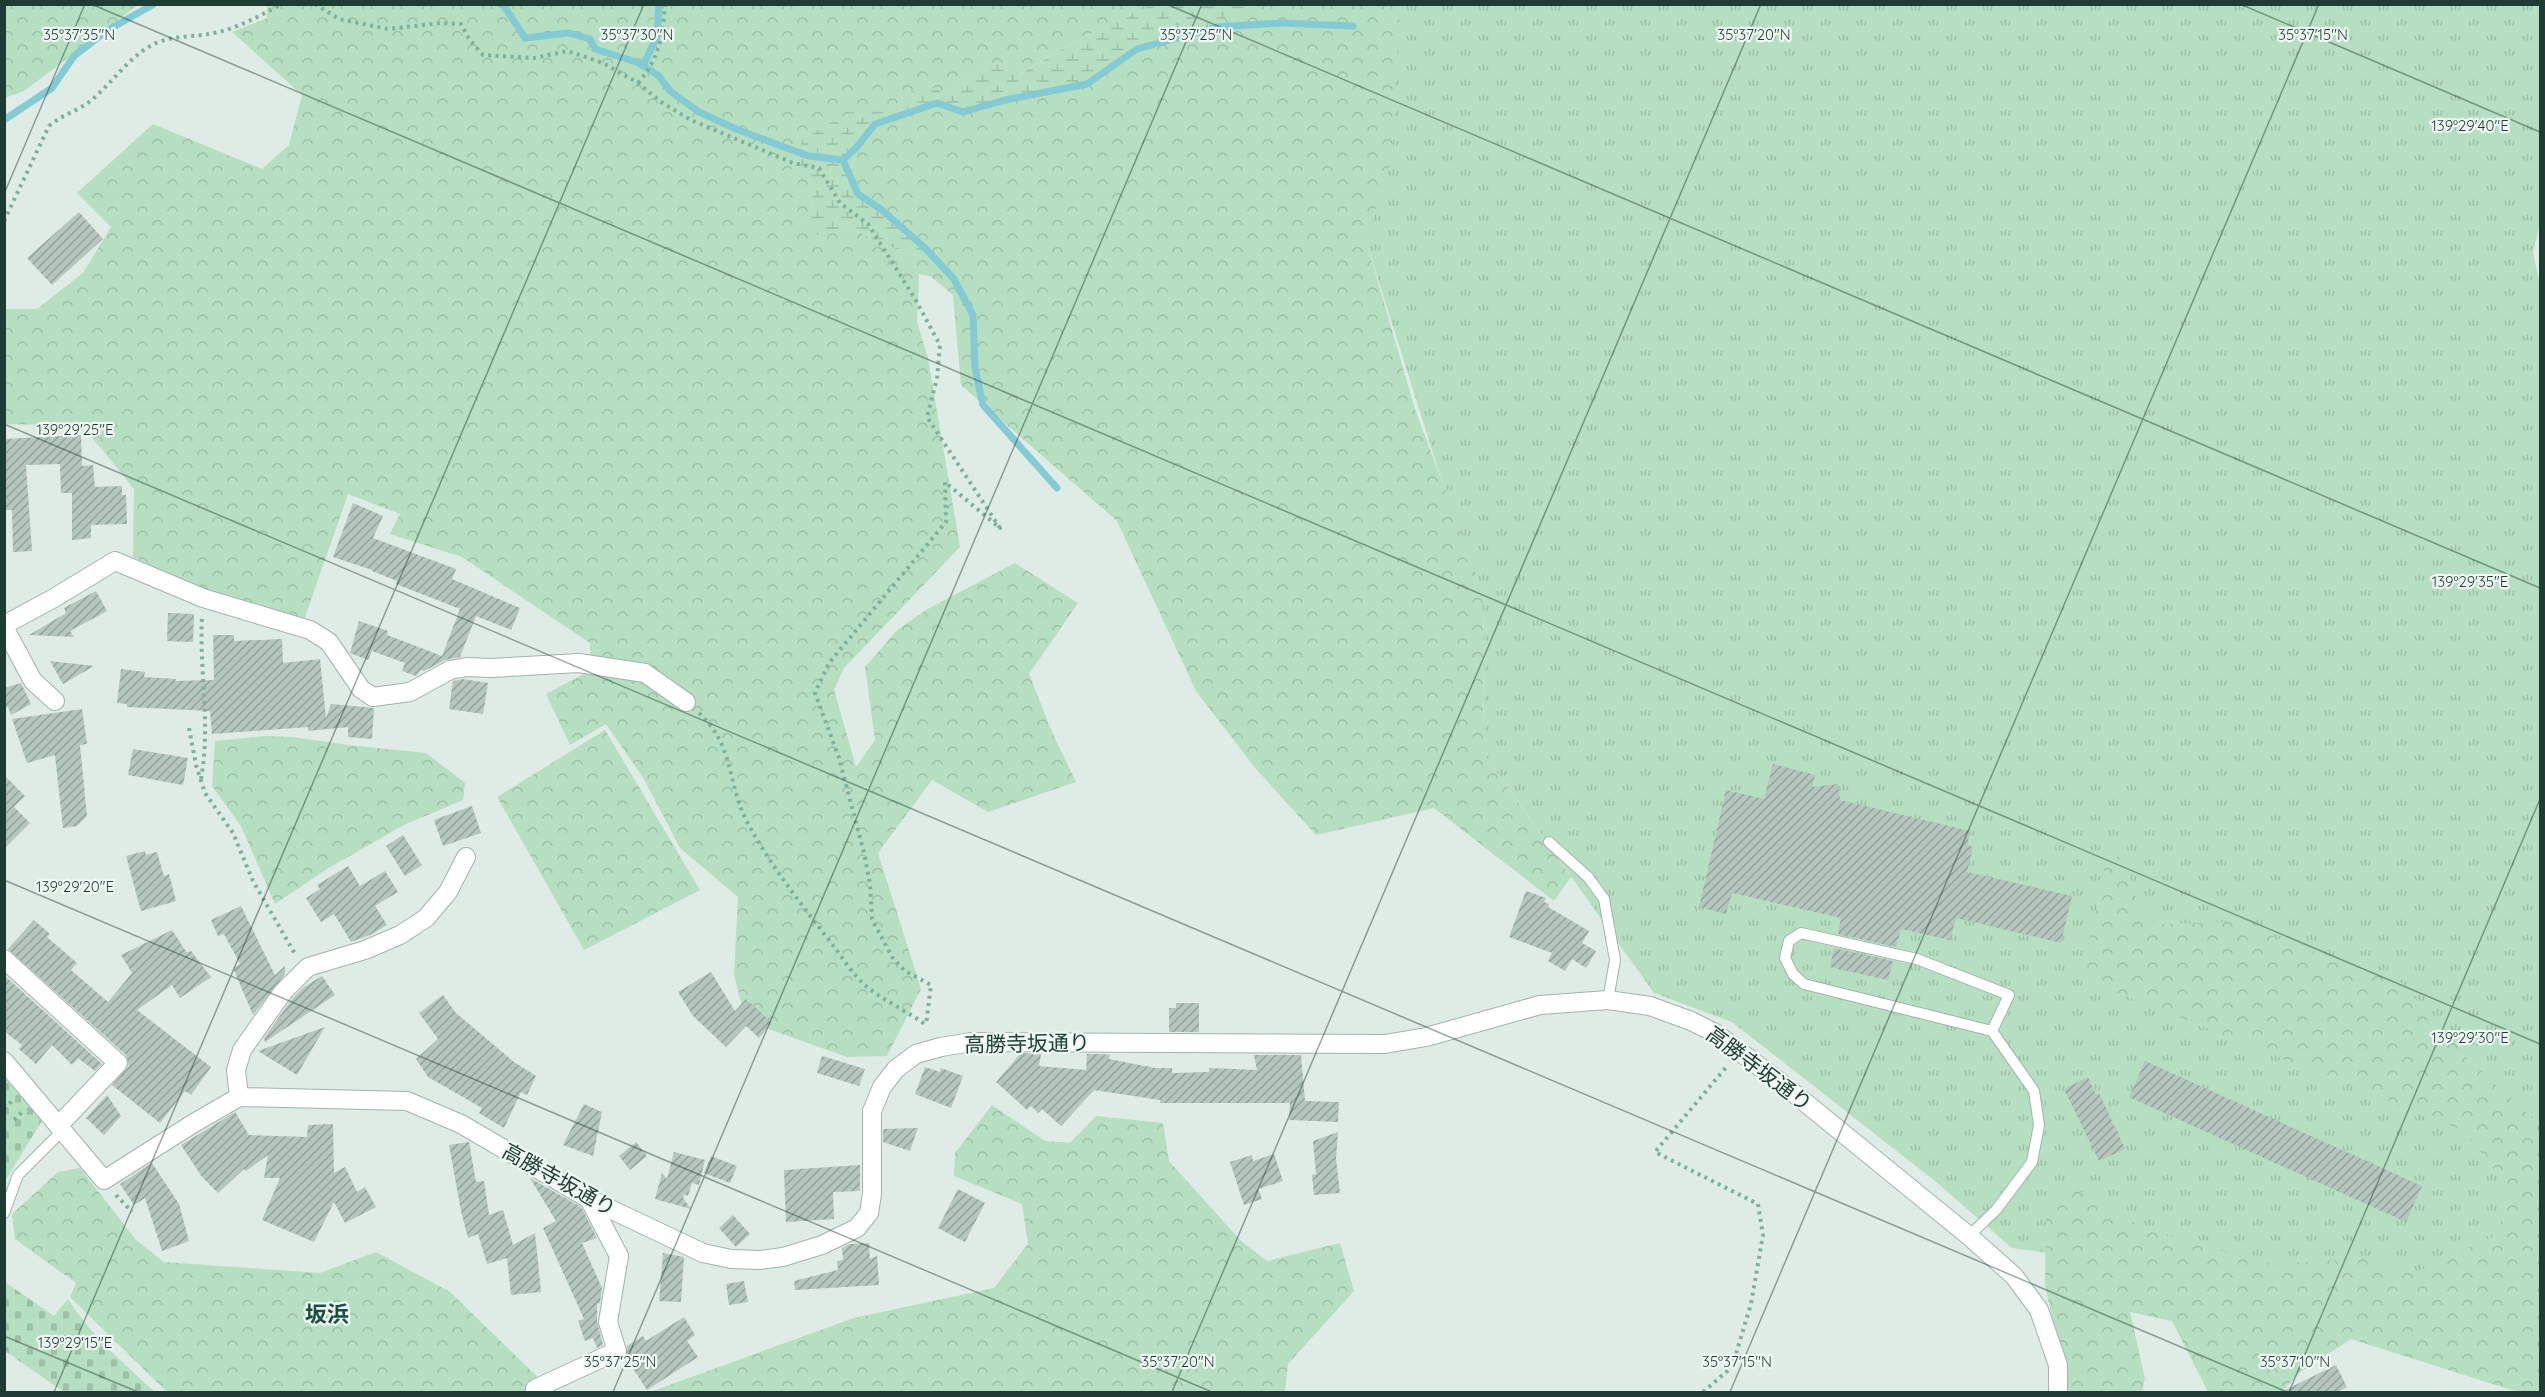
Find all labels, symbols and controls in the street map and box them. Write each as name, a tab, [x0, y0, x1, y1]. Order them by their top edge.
text: 35°37'35"N	[43, 25, 115, 44]
text: 35°37'30"N	[601, 25, 673, 44]
text: 35°37'25"N	[1160, 25, 1232, 44]
text: 35°37'20"N	[1717, 25, 1791, 44]
text: 35°37'15"N	[2278, 25, 2348, 44]
text: 139°29'40"E	[2431, 116, 2509, 135]
text: 139°29'25"E	[36, 420, 114, 439]
text: 139°29'35"E	[2432, 572, 2508, 591]
text: 139°29'20"E	[36, 877, 114, 896]
street label: 高勝寺坂通り	[1701, 1020, 1818, 1116]
text: 139°29'30"E	[2431, 1028, 2509, 1047]
street label: 高勝寺坂通り	[964, 1029, 1090, 1057]
street label: 高勝寺坂通り	[498, 1137, 621, 1221]
district label: 坂浜	[305, 1300, 349, 1328]
text: 139°29'15"E	[38, 1333, 112, 1352]
text: 35°37'25"N	[584, 1352, 656, 1371]
text: 35°37'20"N	[1141, 1352, 1215, 1371]
text: 35°37'15"N	[1702, 1352, 1772, 1371]
text: 35°37'10"N	[2260, 1352, 2330, 1371]

